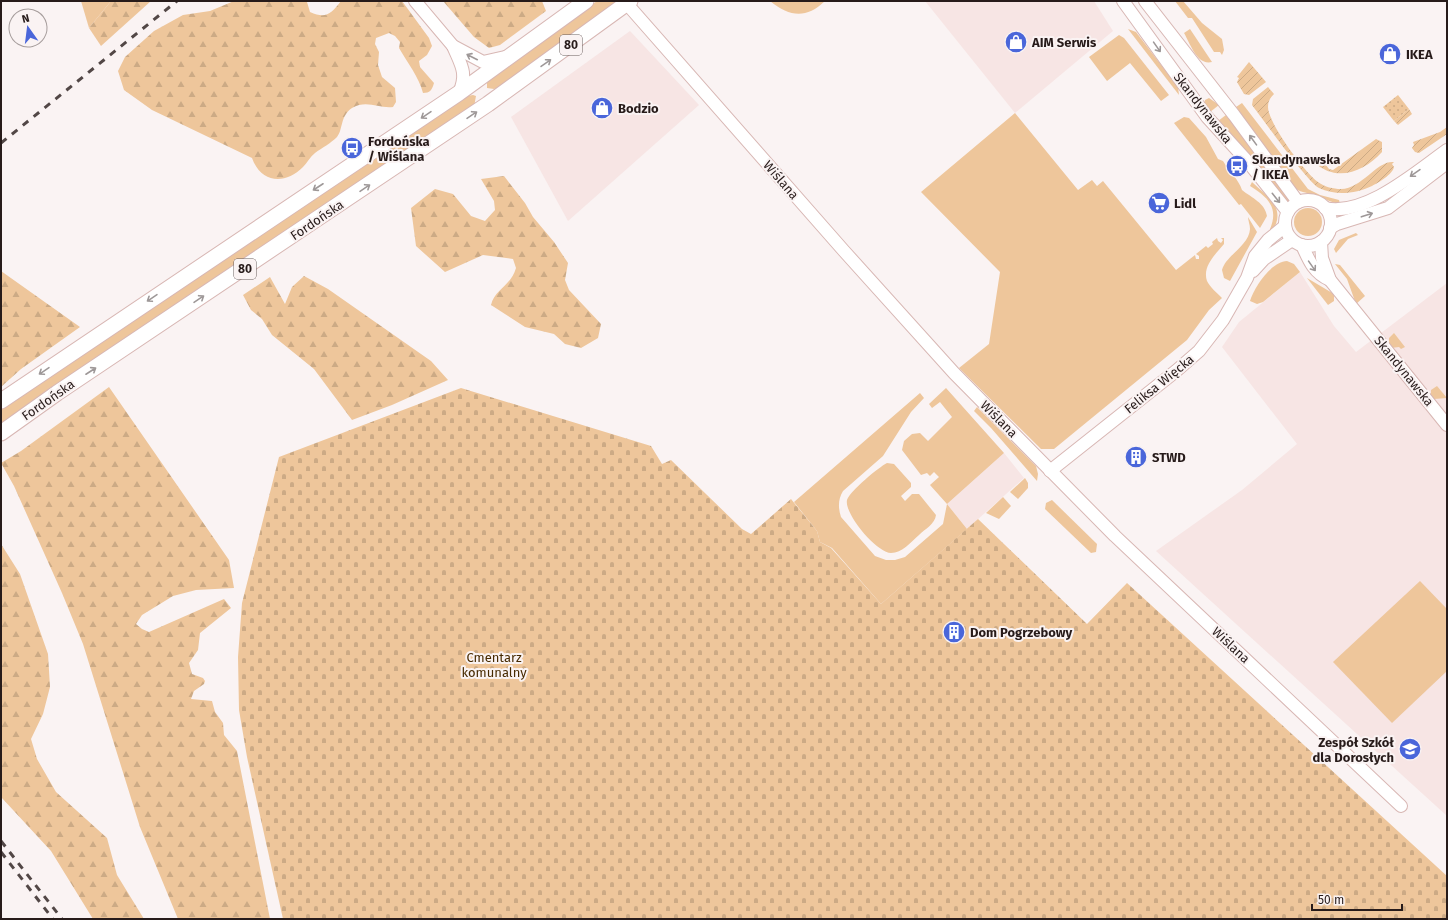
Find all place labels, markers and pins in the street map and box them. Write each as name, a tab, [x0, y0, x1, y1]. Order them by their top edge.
shop icon: AIM Serwis	[1003, 29, 1029, 55]
place label: AIM Serwis	[1031, 35, 1097, 50]
shop icon: IKEA	[1377, 41, 1403, 67]
place label: IKEA	[1406, 47, 1433, 62]
shop icon: Bodzio	[589, 95, 615, 121]
place label: Bodzio	[618, 101, 659, 116]
place label: Fordońska / Wiślana	[368, 134, 430, 164]
bus stop icon: Fordońska / Wiślana	[339, 135, 365, 161]
place label: Skandynawska / IKEA	[1252, 152, 1340, 182]
bus stop icon: Skandynawska / IKEA	[1224, 153, 1250, 179]
supermarket icon: Lidl	[1146, 190, 1172, 216]
place label: Lidl	[1174, 196, 1196, 211]
building icon: STWD	[1123, 444, 1149, 470]
place label: STWD	[1152, 450, 1186, 465]
building icon: Dom Pogrzebowy	[941, 619, 967, 645]
place label: Dom Pogrzebowy	[970, 625, 1072, 640]
place label: Zespół Szkół dla Dorosłych	[1313, 735, 1394, 765]
school or university icon: Zespół Szkół dla Dorosłych	[1397, 736, 1423, 762]

